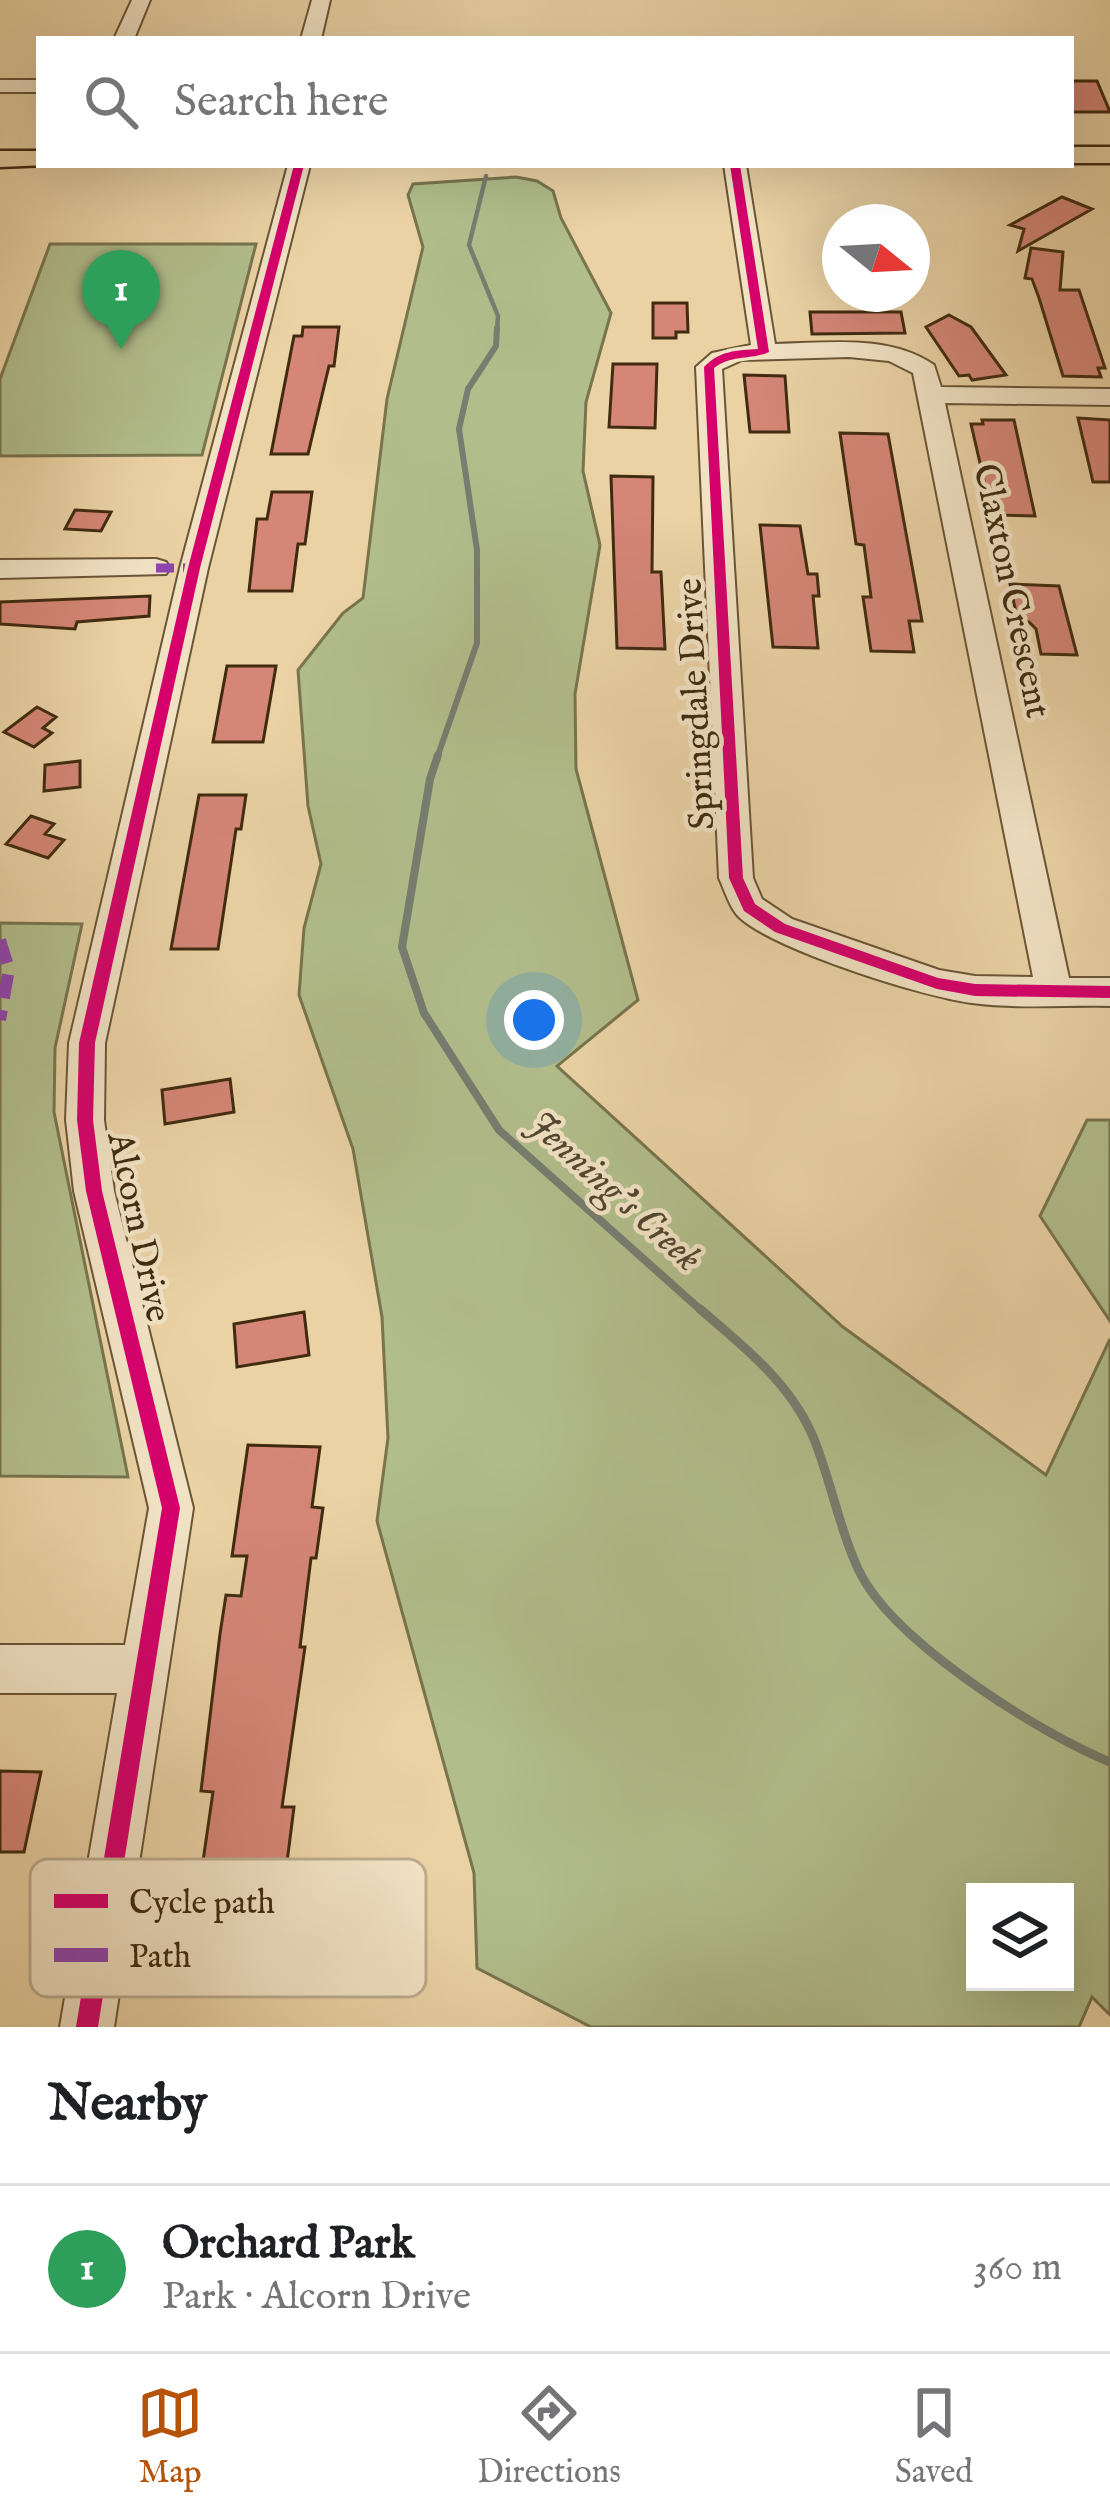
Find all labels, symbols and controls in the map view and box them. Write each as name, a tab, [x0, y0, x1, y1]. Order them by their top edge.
search box	[36, 36, 1074, 168]
icon: search	[78, 69, 144, 135]
text: Search here	[174, 74, 388, 131]
north arrow	[822, 204, 930, 312]
pin: 1	[82, 250, 160, 349]
street label: Claxton Crescent	[962, 460, 1060, 722]
street label: Springdale Drive	[667, 577, 727, 831]
your location	[504, 990, 564, 1050]
water label: Jenning's Creek	[516, 1101, 712, 1284]
street label: Alcorn Drive	[95, 1127, 181, 1326]
legend	[30, 1859, 426, 1997]
text: Cycle path	[129, 1883, 275, 1925]
map controls	[966, 1883, 1074, 1991]
button: layers	[966, 1883, 1074, 1991]
text: Path	[129, 1937, 191, 1979]
text: Nearby	[48, 2073, 207, 2138]
text: Orchard Park	[162, 2216, 414, 2273]
text: 1	[80, 2244, 94, 2293]
text: 360 m	[973, 2244, 1062, 2293]
text: Park · Alcorn Drive	[162, 2273, 471, 2322]
tab: Map	[137, 2380, 203, 2494]
tab: Directions	[477, 2380, 621, 2494]
tab: Saved	[895, 2380, 973, 2494]

